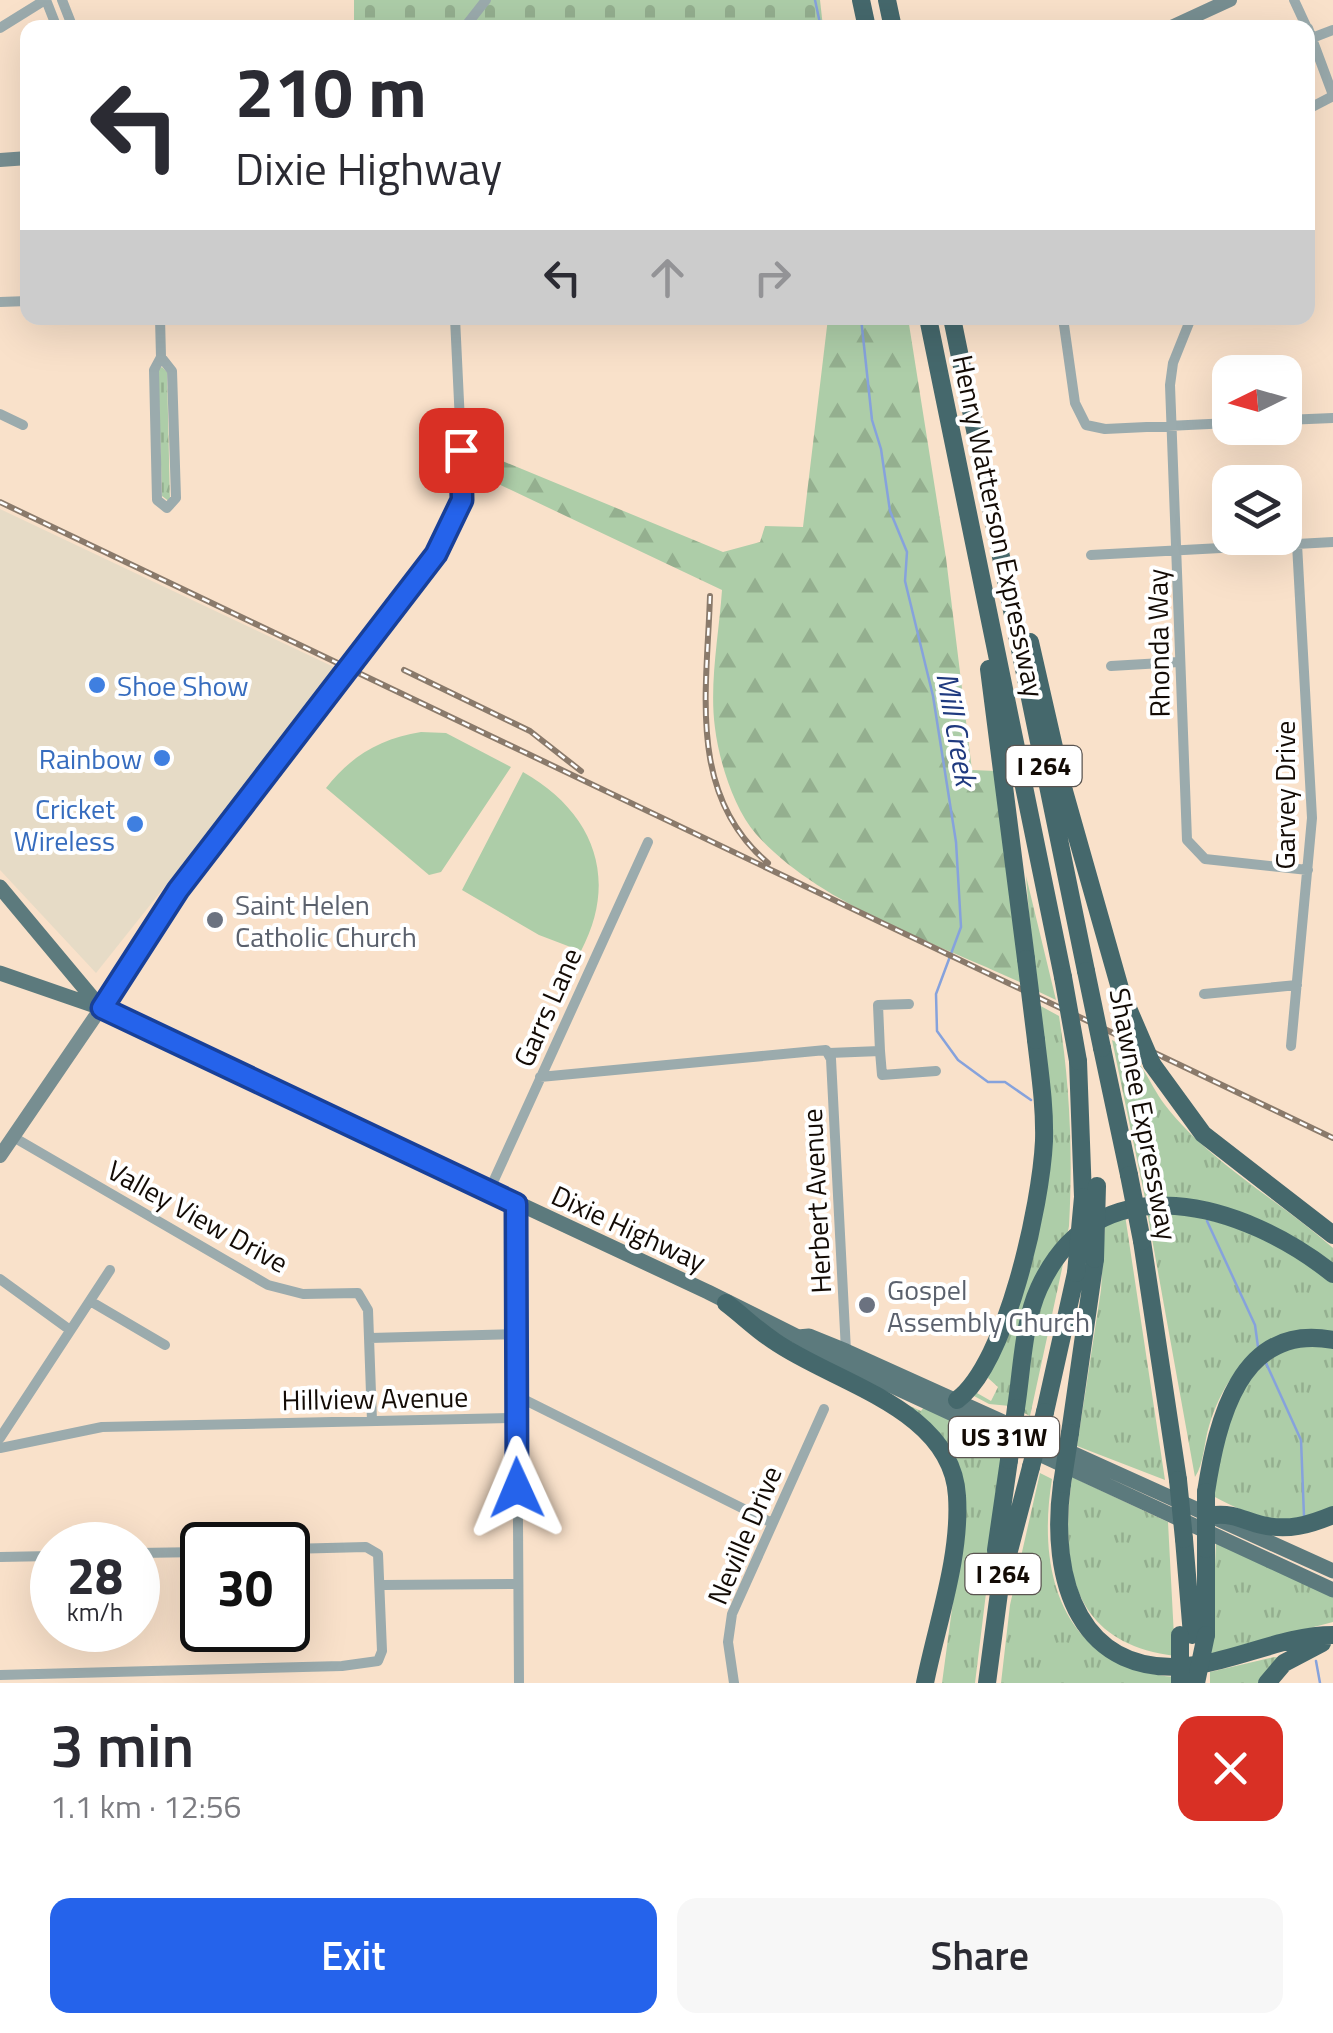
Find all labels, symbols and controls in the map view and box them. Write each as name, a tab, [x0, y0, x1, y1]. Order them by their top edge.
text: 210 m	[235, 38, 427, 144]
icon: left	[70, 60, 200, 190]
text: Dixie Highway	[235, 134, 502, 202]
icon: left	[535, 250, 590, 305]
icon: ahead	[640, 250, 695, 305]
icon: right	[745, 250, 800, 305]
street label: Henry Watterson Expressway	[942, 351, 1056, 701]
north arrow	[1212, 355, 1302, 445]
map controls	[1212, 355, 1302, 555]
pin	[419, 408, 504, 493]
icon: arrive	[434, 423, 489, 478]
button: layers	[1212, 465, 1302, 555]
street label: Rhonda Way	[1135, 568, 1181, 718]
place label: Shoe Show	[117, 664, 249, 707]
water label: Mill Creek	[924, 669, 990, 793]
marker: Shoe Show	[86, 674, 108, 696]
street label: Garvey Drive	[1263, 721, 1306, 870]
place label: Rainbow	[39, 737, 142, 780]
road number: I 264	[1006, 746, 1082, 786]
marker: Rainbow	[151, 747, 173, 769]
place label: Cricket Wireless	[14, 787, 115, 862]
marker: Cricket Wireless	[124, 813, 146, 835]
place label: Saint Helen Catholic Church	[235, 883, 417, 958]
marker: Saint Helen Catholic Church	[204, 909, 226, 931]
street label: Garrs Lane	[502, 940, 592, 1074]
street label: Shawnee Expressway	[1098, 984, 1190, 1244]
street label: Herbert Avenue	[790, 1108, 842, 1294]
street label: Valley View Drive	[100, 1148, 296, 1284]
street label: Dixie Highway	[545, 1173, 713, 1283]
place label: Gospel Assembly Church	[887, 1268, 1090, 1343]
marker: Gospel Assembly Church	[856, 1294, 878, 1316]
street label: Hillview Avenue	[281, 1375, 469, 1421]
road number: US 31W	[949, 1417, 1059, 1457]
position arrow	[465, 1436, 569, 1540]
street label: Neville Drive	[696, 1459, 792, 1611]
speed limit sign: 30	[180, 1522, 310, 1652]
text: 28	[67, 1537, 123, 1613]
road number: I 264	[966, 1554, 1040, 1594]
text: km/h	[67, 1593, 123, 1631]
text: 3 min	[50, 1699, 194, 1790]
button: close	[1178, 1716, 1283, 1821]
text: 1.1 km · 12:56	[50, 1782, 242, 1830]
button: Exit	[50, 1898, 657, 2013]
button: Share	[677, 1898, 1283, 2013]

